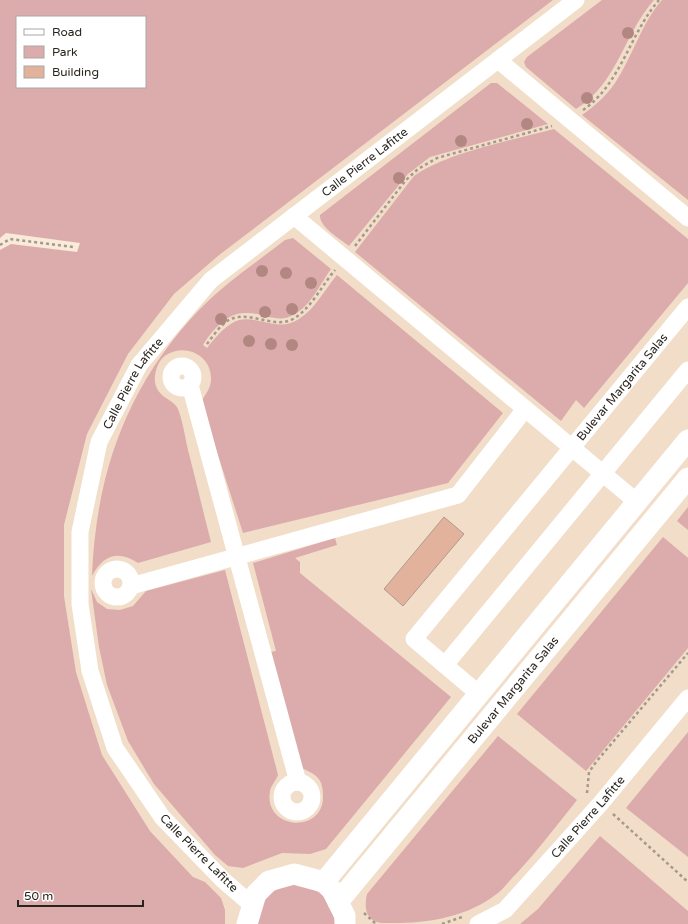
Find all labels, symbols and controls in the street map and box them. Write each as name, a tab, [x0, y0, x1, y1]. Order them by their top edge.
legend	[16, 16, 146, 88]
text: Road	[52, 25, 82, 39]
text: Park	[52, 45, 78, 59]
text: Building	[52, 65, 99, 79]
street label: Calle Pierre Lafitte	[319, 125, 411, 200]
street label: Bulevar Margarita Salas	[574, 330, 671, 443]
street label: Calle Pierre Lafitte	[100, 335, 166, 432]
street label: Bulevar Margarita Salas	[465, 633, 562, 746]
street label: Calle Pierre Lafitte	[548, 773, 628, 861]
street label: Calle Pierre Lafitte	[157, 811, 241, 895]
scale bar	[18, 882, 143, 908]
text: 50 m	[24, 889, 53, 903]

